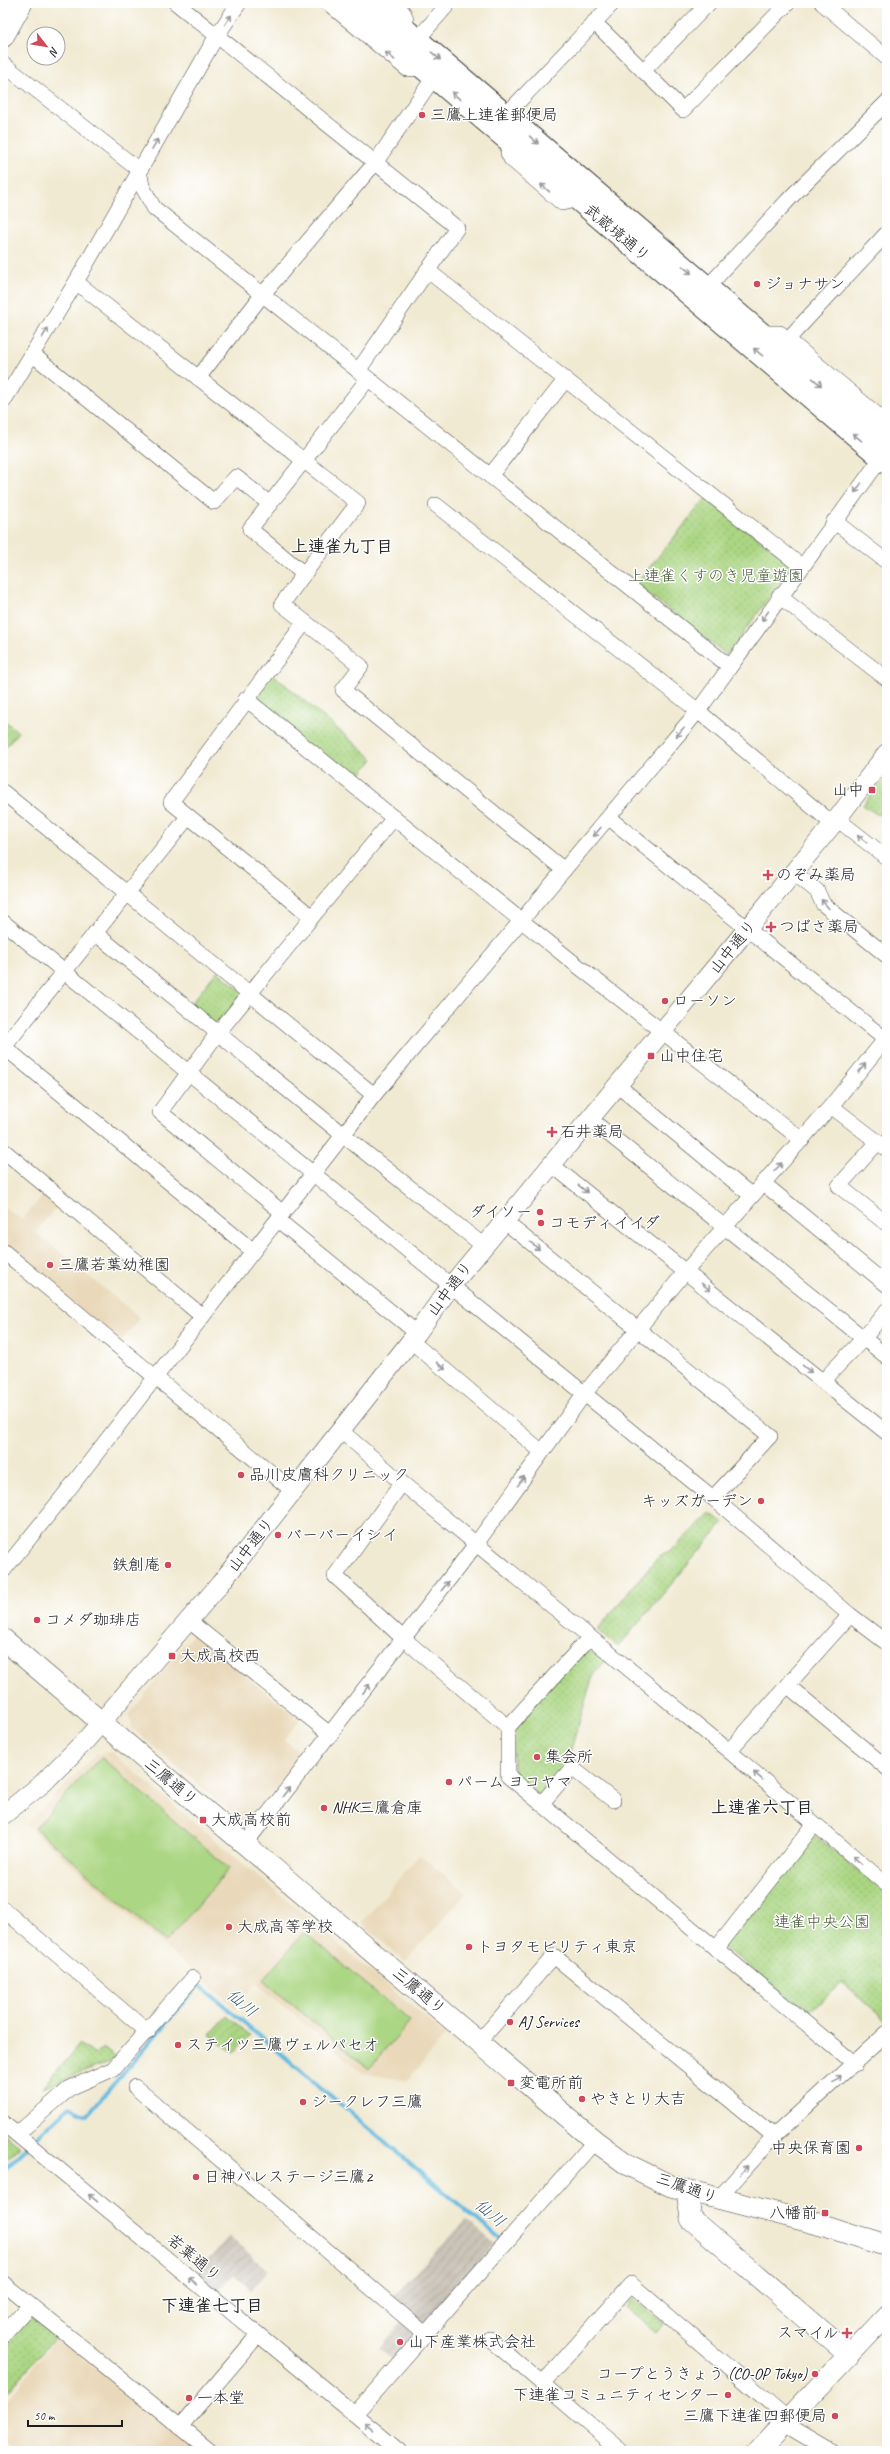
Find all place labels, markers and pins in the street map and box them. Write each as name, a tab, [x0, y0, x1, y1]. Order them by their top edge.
place label: 三鷹上連雀郵便局	[430, 105, 558, 125]
marker: 三鷹上連雀郵便局	[417, 110, 427, 120]
place label: ジョナサン	[765, 274, 845, 294]
marker: ジョナサン	[752, 279, 762, 289]
place label: 山中	[832, 780, 864, 800]
marker: 山中	[867, 785, 877, 795]
place label: のぞみ薬局	[776, 865, 856, 885]
marker: のぞみ薬局	[763, 870, 773, 880]
place label: つばさ薬局	[779, 917, 859, 937]
marker: つばさ薬局	[766, 922, 776, 932]
place label: ローソン	[673, 991, 737, 1011]
marker: ローソン	[660, 996, 670, 1006]
place label: 山中住宅	[659, 1046, 723, 1066]
marker: 山中住宅	[646, 1051, 656, 1061]
place label: 石井薬局	[560, 1122, 624, 1142]
marker: 石井薬局	[547, 1127, 557, 1137]
place label: ダイソー	[470, 1202, 532, 1222]
marker: ダイソー	[535, 1207, 545, 1217]
place label: コモディイイダ	[549, 1213, 660, 1233]
marker: コモディイイダ	[536, 1218, 546, 1228]
place label: 三鷹若葉幼稚園	[58, 1255, 170, 1275]
marker: 三鷹若葉幼稚園	[45, 1260, 55, 1270]
place label: 品川皮膚科クリニック	[249, 1465, 409, 1485]
marker: 品川皮膚科クリニック	[236, 1470, 246, 1480]
place label: キッズガーデン	[641, 1491, 753, 1511]
marker: キッズガーデン	[756, 1496, 766, 1506]
place label: バーバーイシイ	[286, 1525, 398, 1545]
marker: バーバーイシイ	[273, 1530, 283, 1540]
place label: 鉄創庵	[112, 1555, 160, 1575]
marker: 鉄創庵	[163, 1560, 173, 1570]
place label: コメダ珈琲店	[45, 1610, 141, 1630]
marker: コメダ珈琲店	[32, 1615, 42, 1625]
place label: 大成高校西	[180, 1646, 260, 1666]
marker: 大成高校西	[167, 1651, 177, 1661]
place label: 集会所	[545, 1747, 593, 1767]
marker: 集会所	[532, 1752, 542, 1762]
place label: パーム ヨコヤマ	[457, 1772, 572, 1792]
marker: パーム ヨコヤマ	[444, 1777, 454, 1787]
place label: NHK三鷹倉庫	[332, 1798, 423, 1818]
marker: NHK三鷹倉庫	[319, 1803, 329, 1813]
place label: 大成高校前	[211, 1810, 291, 1830]
marker: 大成高校前	[198, 1815, 208, 1825]
place label: 大成高等学校	[237, 1917, 333, 1937]
marker: 大成高等学校	[224, 1922, 234, 1932]
place label: トヨタモビリティ東京	[477, 1937, 637, 1957]
marker: トヨタモビリティ東京	[464, 1942, 474, 1952]
place label: AJ Services	[518, 2012, 580, 2032]
marker: AJ Services	[505, 2017, 515, 2027]
place label: ステイツ三鷹ヴェルパセオ	[186, 2035, 379, 2055]
marker: ステイツ三鷹ヴェルパセオ	[173, 2040, 183, 2050]
place label: 変電所前	[519, 2073, 583, 2093]
marker: 変電所前	[506, 2078, 516, 2088]
place label: やきとり大吉	[590, 2089, 686, 2109]
place label: ジークレフ三鷹	[311, 2092, 423, 2112]
marker: やきとり大吉	[577, 2094, 587, 2104]
marker: ジークレフ三鷹	[298, 2097, 308, 2107]
place label: 中央保育園	[771, 2138, 851, 2158]
marker: 中央保育園	[854, 2143, 864, 2153]
place label: 日神パレステージ三鷹2	[204, 2167, 374, 2187]
marker: 日神パレステージ三鷹2	[191, 2172, 201, 2182]
place label: 八幡前	[769, 2203, 817, 2223]
marker: 八幡前	[820, 2208, 830, 2218]
place label: スマイル	[777, 2323, 839, 2343]
marker: スマイル	[842, 2328, 852, 2338]
place label: 山下産業株式会社	[408, 2332, 536, 2352]
marker: 山下産業株式会社	[395, 2337, 405, 2347]
place label: コープとうきょう (CO-OP Tokyo)	[597, 2364, 808, 2384]
marker: コープとうきょう (CO-OP Tokyo)	[810, 2369, 820, 2379]
place label: 下連雀コミュニティセンター	[513, 2385, 720, 2405]
place label: 一本堂	[197, 2388, 245, 2408]
marker: 下連雀コミュニティセンター	[723, 2390, 733, 2400]
marker: 一本堂	[184, 2393, 194, 2403]
place label: 三鷹下連雀四郵便局	[683, 2406, 827, 2426]
marker: 三鷹下連雀四郵便局	[830, 2411, 840, 2421]

